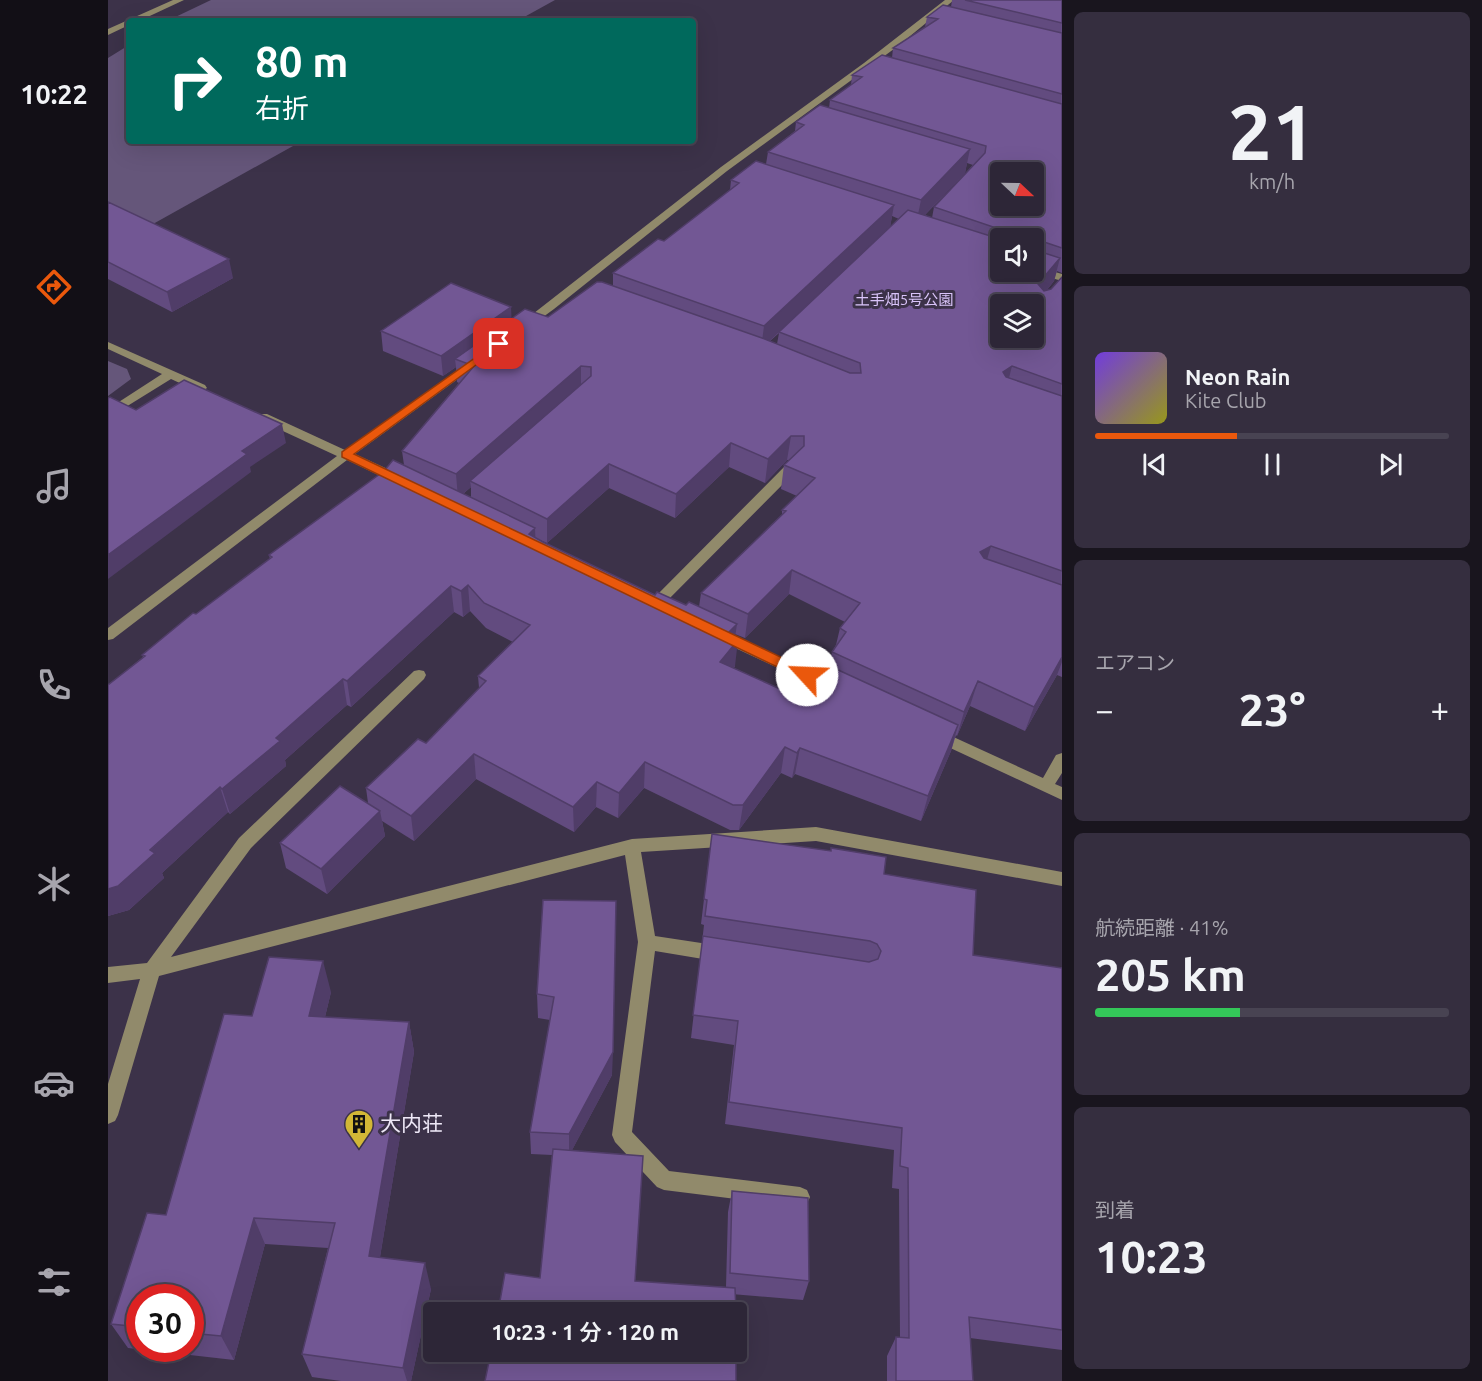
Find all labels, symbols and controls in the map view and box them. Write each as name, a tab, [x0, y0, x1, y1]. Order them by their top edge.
text: 80 m	[255, 38, 349, 85]
icon: right	[156, 42, 234, 120]
text: 10:22	[20, 79, 88, 109]
text: 21	[1228, 87, 1316, 175]
text: 右折	[255, 93, 309, 123]
north arrow	[990, 162, 1044, 216]
map controls	[990, 162, 1044, 348]
text: km/h	[1249, 170, 1295, 193]
button: sound	[990, 228, 1044, 282]
icon: directions	[33, 266, 75, 308]
park label: 土手畑5号公園	[855, 291, 953, 308]
button: layers	[990, 294, 1044, 348]
pin	[473, 318, 524, 369]
icon: arrive	[482, 327, 515, 360]
text: Neon Rain	[1185, 364, 1290, 389]
text: Kite Club	[1185, 389, 1267, 412]
icon: previous	[1138, 448, 1171, 481]
icon: pause	[1256, 448, 1289, 481]
icon: next	[1374, 448, 1407, 481]
icon: music	[33, 465, 75, 507]
position arrow	[775, 643, 839, 707]
text: エアコン	[1095, 651, 1175, 674]
icon: phone	[33, 664, 75, 706]
text: 23°	[1239, 684, 1305, 735]
text: −	[1095, 691, 1114, 728]
text: +	[1430, 691, 1449, 728]
icon: climate	[33, 863, 75, 905]
text: 航続距離 · 41%	[1095, 916, 1228, 939]
text: 205 km	[1095, 949, 1246, 1000]
icon: car	[33, 1062, 75, 1104]
building icon: 大内荘	[343, 1108, 375, 1150]
place label: 大内荘	[380, 1111, 443, 1135]
text: 到着	[1095, 1198, 1135, 1221]
text: 10:23	[1095, 1231, 1208, 1282]
icon: filters	[33, 1261, 75, 1303]
speed limit sign: 30	[126, 1284, 204, 1362]
text: 10:23 · 1 分 · 120 m	[491, 1319, 679, 1344]

